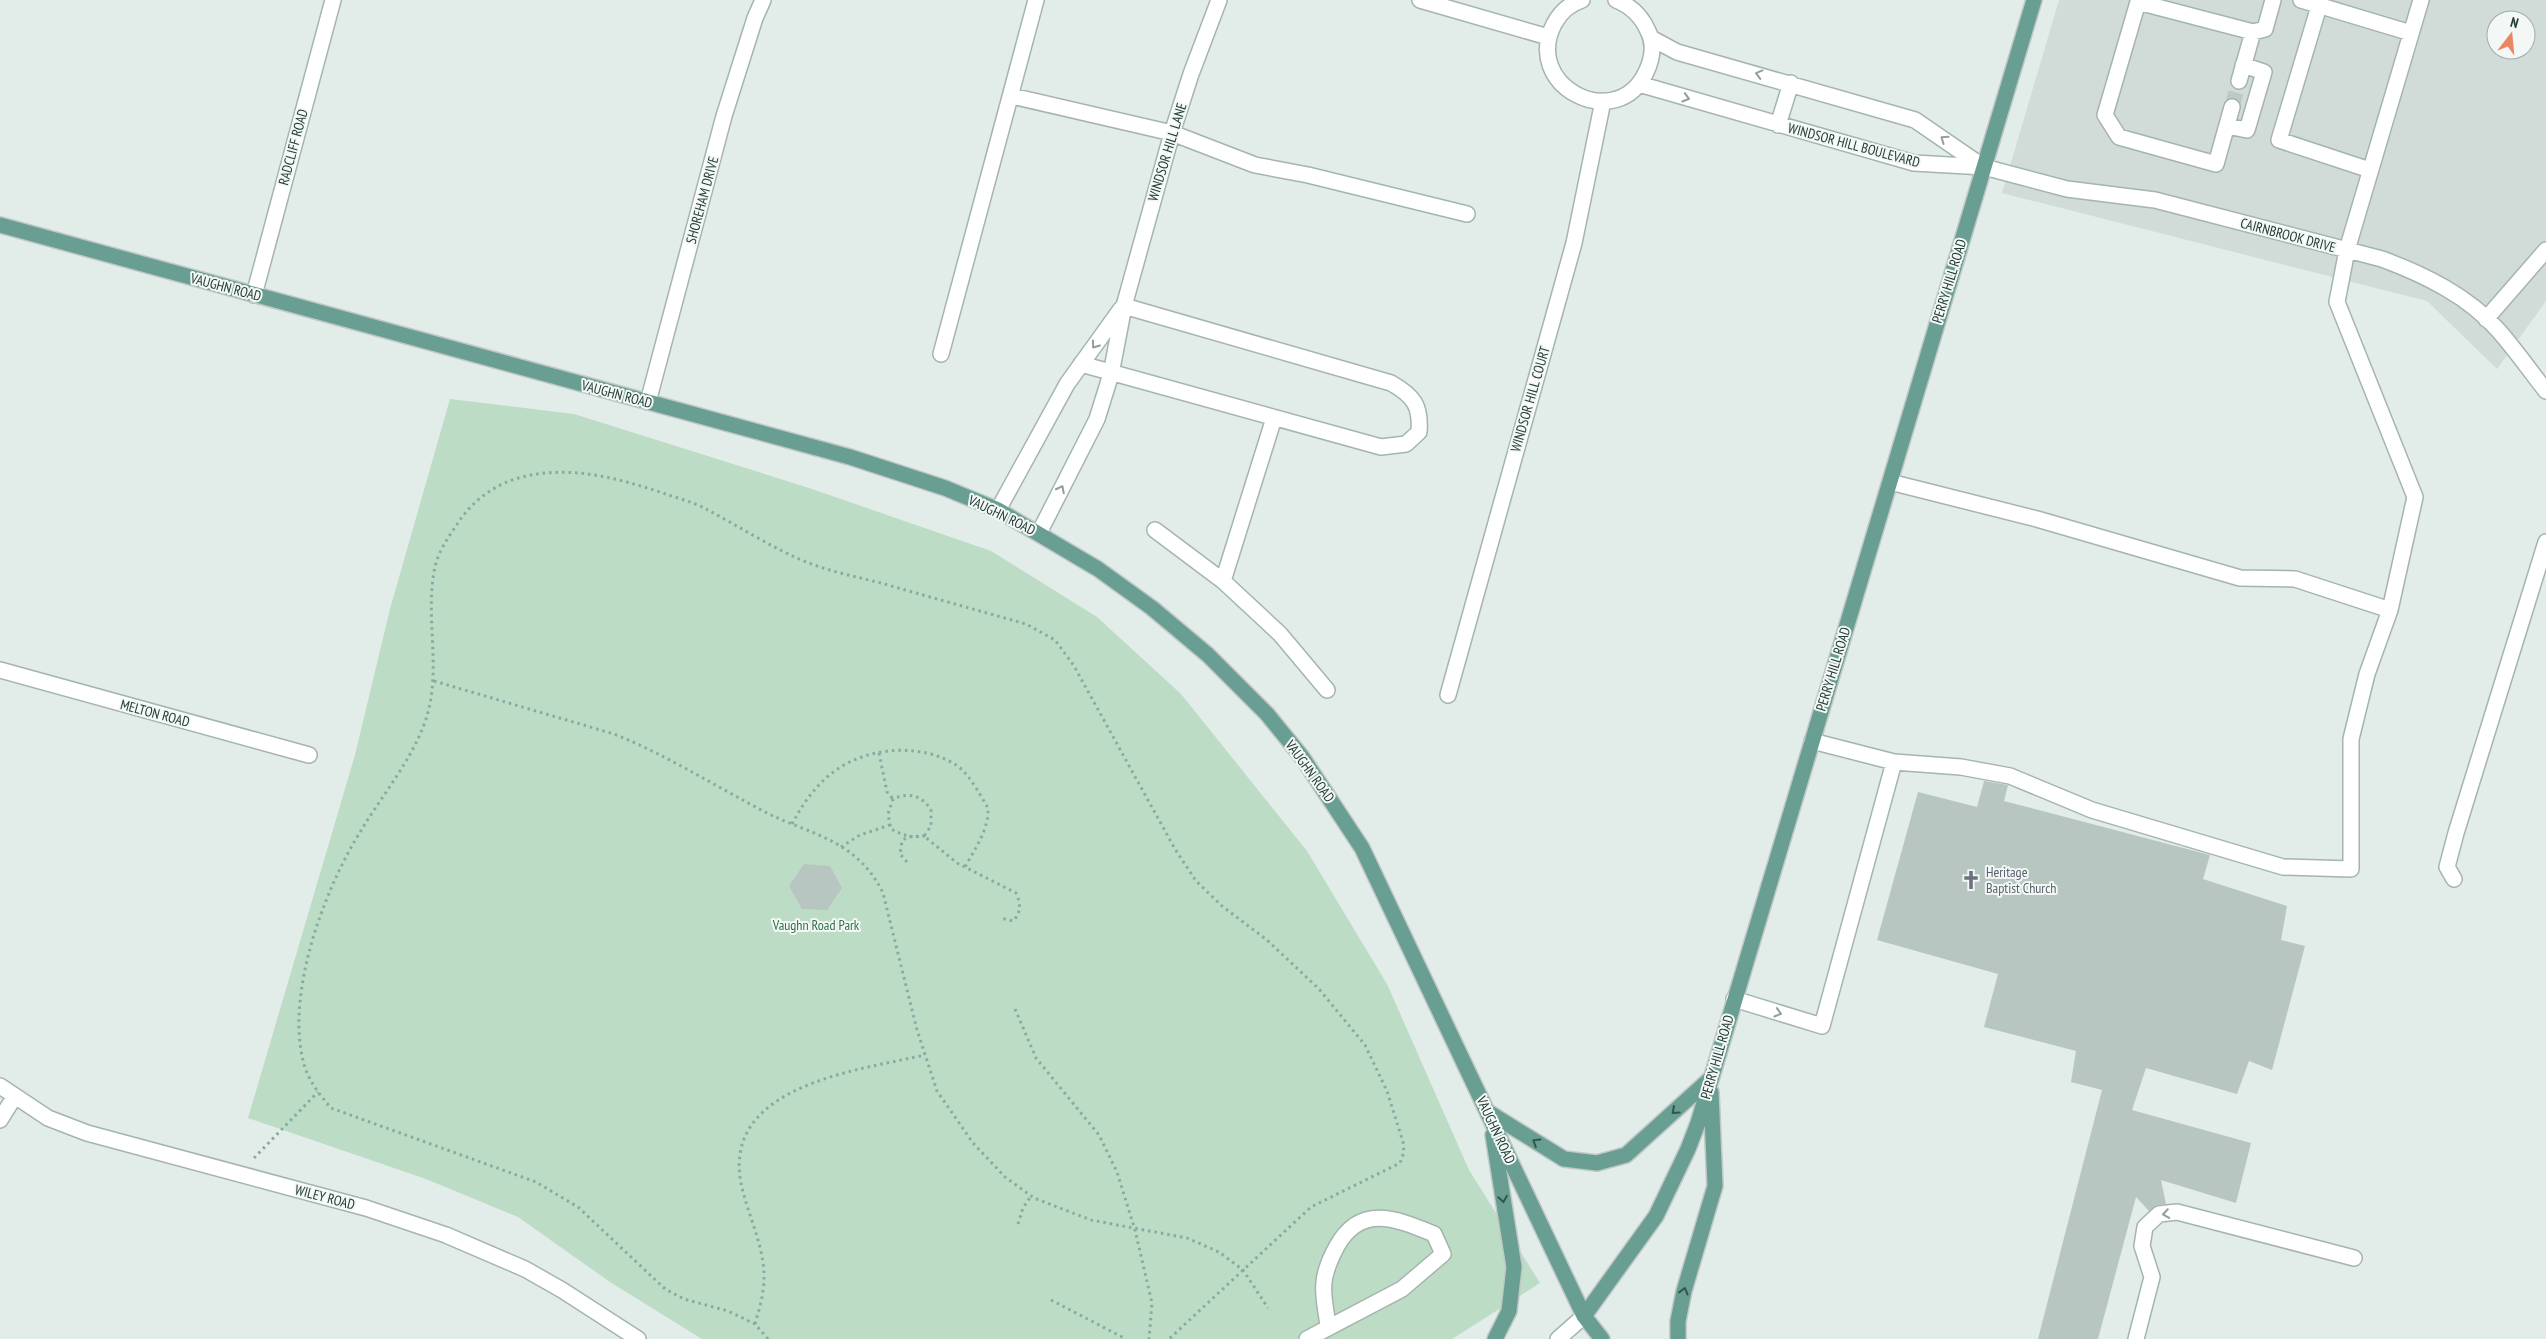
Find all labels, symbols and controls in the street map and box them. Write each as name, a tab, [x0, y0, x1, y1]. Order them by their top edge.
north arrow	[2486, 10, 2536, 60]
text: N	[2508, 13, 2521, 32]
one-way arrow	[1755, 70, 1763, 80]
one-way arrow	[1681, 92, 1690, 102]
street label: WINDSOR HILL LANE	[1144, 101, 1190, 203]
street label: RADCLIFF ROAD	[274, 107, 312, 187]
street label: WINDSOR HILL BOULEVARD	[1786, 119, 1922, 171]
one-way arrow	[1940, 136, 1949, 145]
street label: SHOREHAM DRIVE	[682, 154, 722, 246]
street label: CAIRNBROOK DRIVE	[2238, 214, 2338, 256]
street label: PERRY HILL ROAD	[1928, 237, 1970, 325]
street label: VAUGHN ROAD	[188, 269, 263, 305]
one-way arrow	[1092, 339, 1101, 349]
street label: WINDSOR HILL COURT	[1506, 343, 1554, 454]
street label: VAUGHN ROAD	[579, 376, 654, 412]
one-way arrow	[1055, 485, 1065, 494]
street label: VAUGHN ROAD	[965, 491, 1038, 539]
street label: PERRY HILL ROAD	[1812, 625, 1854, 713]
street label: MELTON ROAD	[118, 695, 192, 731]
street label: VAUGHN ROAD	[1281, 736, 1339, 806]
place label: Heritage Baptist Church	[1986, 863, 2056, 897]
church icon: Heritage Baptist Church	[1960, 869, 1982, 891]
park label: Vaughn Road Park	[772, 916, 860, 934]
one-way arrow	[1773, 1007, 1782, 1017]
street label: PERRY HILL ROAD	[1696, 1013, 1738, 1101]
street label: VAUGHN ROAD	[1472, 1092, 1519, 1167]
one-way arrow	[1671, 1105, 1680, 1114]
one-way arrow	[1532, 1138, 1541, 1148]
street label: WILEY ROAD	[293, 1180, 357, 1214]
one-way arrow	[1498, 1195, 1508, 1204]
one-way arrow	[2162, 1208, 2171, 1218]
one-way arrow	[1678, 1286, 1689, 1295]

